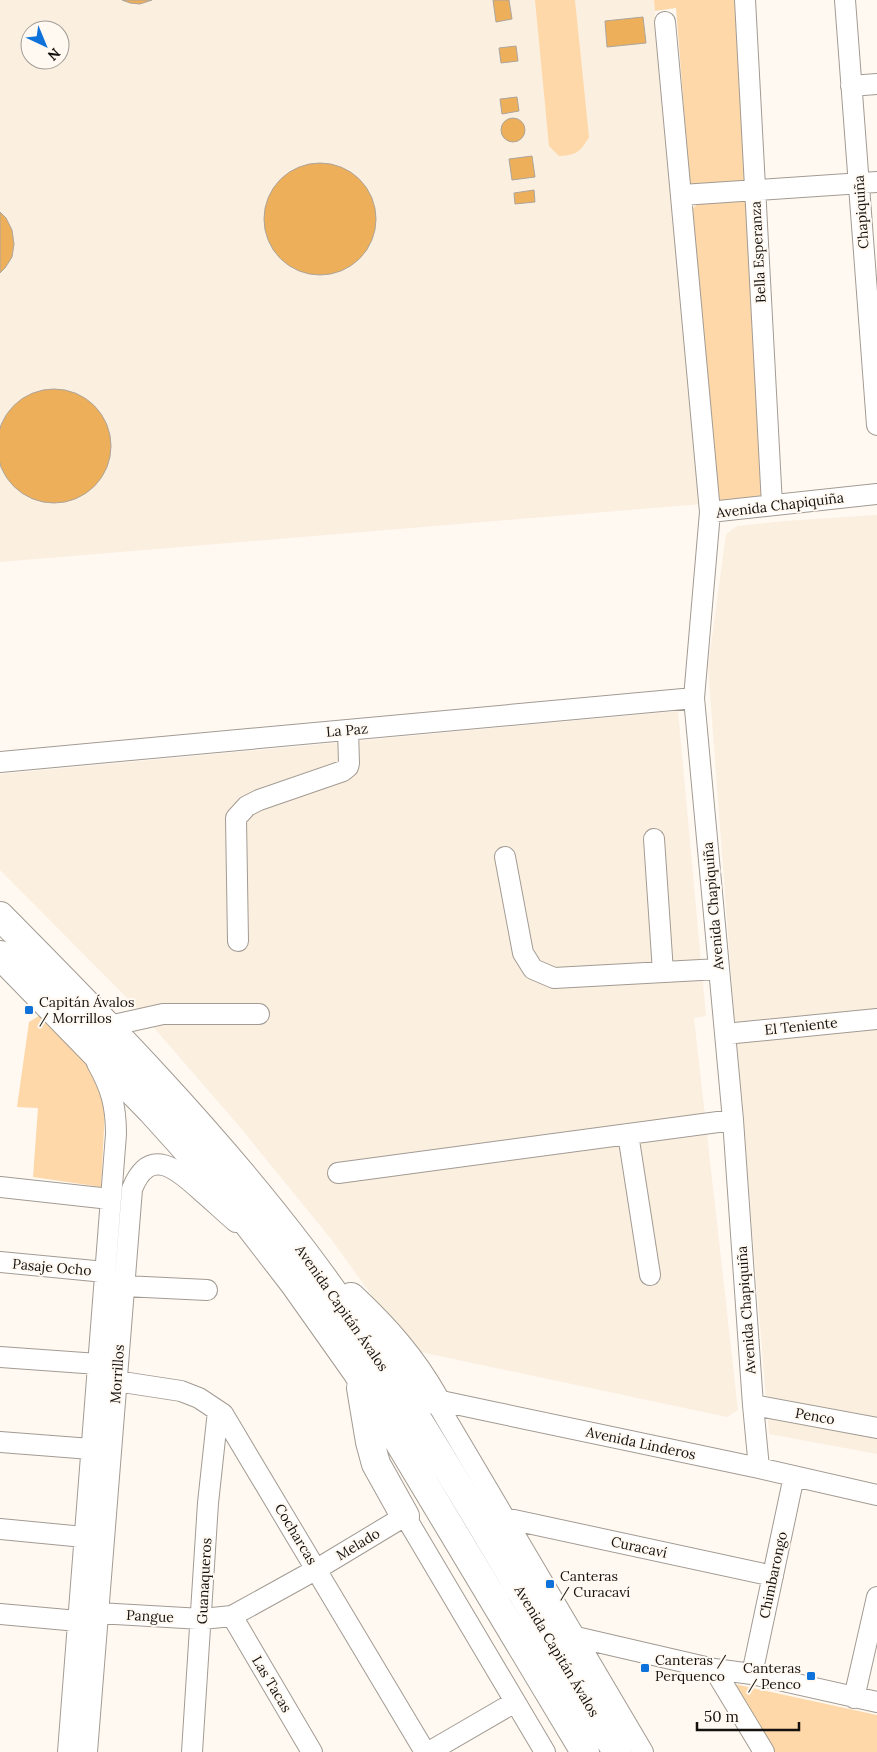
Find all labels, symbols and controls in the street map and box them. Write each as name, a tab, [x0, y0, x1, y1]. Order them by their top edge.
north arrow	[20, 20, 70, 70]
text: N	[44, 44, 64, 65]
street label: Chapiquiña	[849, 175, 873, 249]
street label: Bella Esperanza	[746, 201, 770, 303]
street label: Avenida Chapiquiña	[714, 488, 845, 522]
street label: La Paz	[325, 719, 369, 741]
street label: Avenida Chapiquiña	[698, 841, 728, 972]
place label: Capitán Ávalos / Morrillos	[39, 993, 134, 1027]
marker: Capitán Ávalos / Morrillos	[23, 1004, 35, 1016]
street label: El Teniente	[764, 1013, 839, 1039]
street label: Avenida Capitán Ávalos	[291, 1240, 392, 1375]
street label: Avenida Chapiquiña	[733, 1245, 760, 1376]
street label: Pasaje Ocho	[12, 1255, 92, 1279]
street label: Morrillos	[106, 1344, 128, 1404]
street label: Penco	[794, 1404, 836, 1428]
street label: Avenida Linderos	[583, 1422, 698, 1463]
street label: Cocharcas	[271, 1500, 321, 1568]
street label: Melado	[333, 1524, 383, 1564]
street label: Chimbarongo	[755, 1530, 791, 1620]
street label: Curacaví	[609, 1532, 669, 1562]
street label: Guanaqueros	[193, 1537, 215, 1625]
place label: Canteras / Curacaví	[560, 1567, 630, 1601]
marker: Canteras / Curacaví	[544, 1578, 556, 1590]
street label: Avenida Capitán Ávalos	[510, 1581, 603, 1720]
street label: Pangue	[126, 1606, 175, 1626]
place label: Canteras / Perquenco	[655, 1651, 727, 1685]
street label: Las Tacas	[248, 1652, 296, 1716]
place label: Canteras / Penco	[743, 1659, 801, 1693]
marker: Canteras / Perquenco	[639, 1662, 651, 1674]
marker: Canteras / Penco	[805, 1670, 817, 1682]
scale bar	[697, 1700, 800, 1732]
text: 50 m	[704, 1707, 739, 1726]

